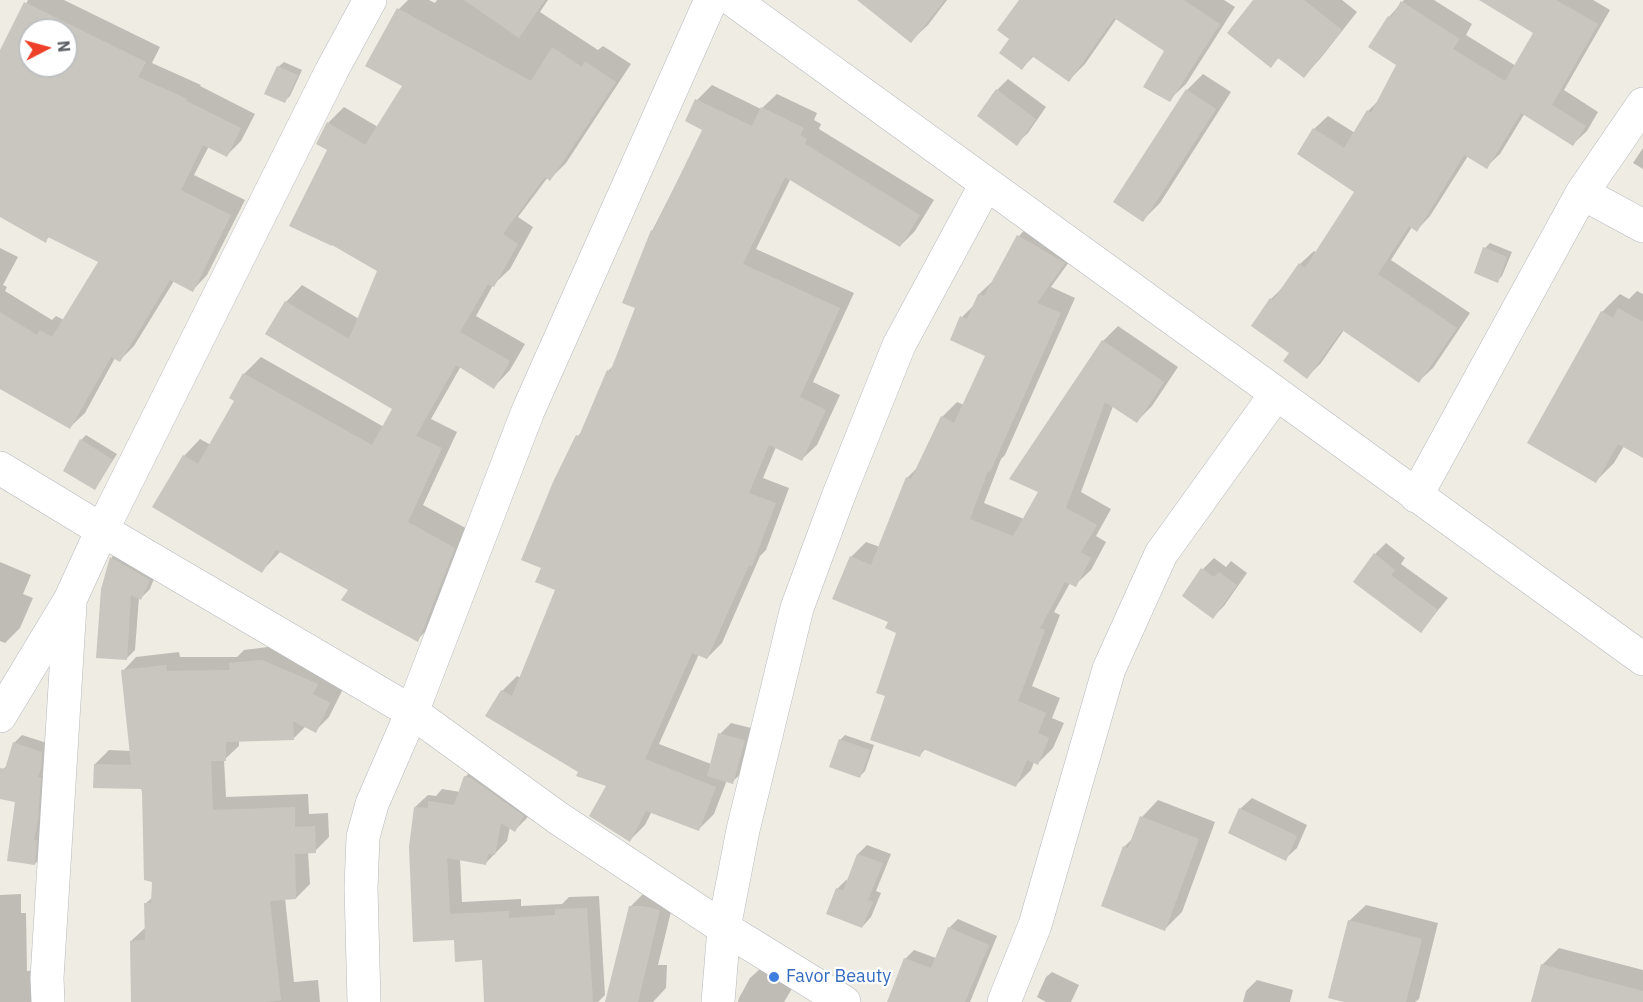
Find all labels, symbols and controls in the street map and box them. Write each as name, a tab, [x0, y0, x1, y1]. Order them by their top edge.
north arrow	[18, 18, 78, 78]
text: N	[53, 40, 74, 53]
place label: Favor Beauty	[786, 966, 891, 988]
marker: Favor Beauty	[767, 970, 781, 984]

